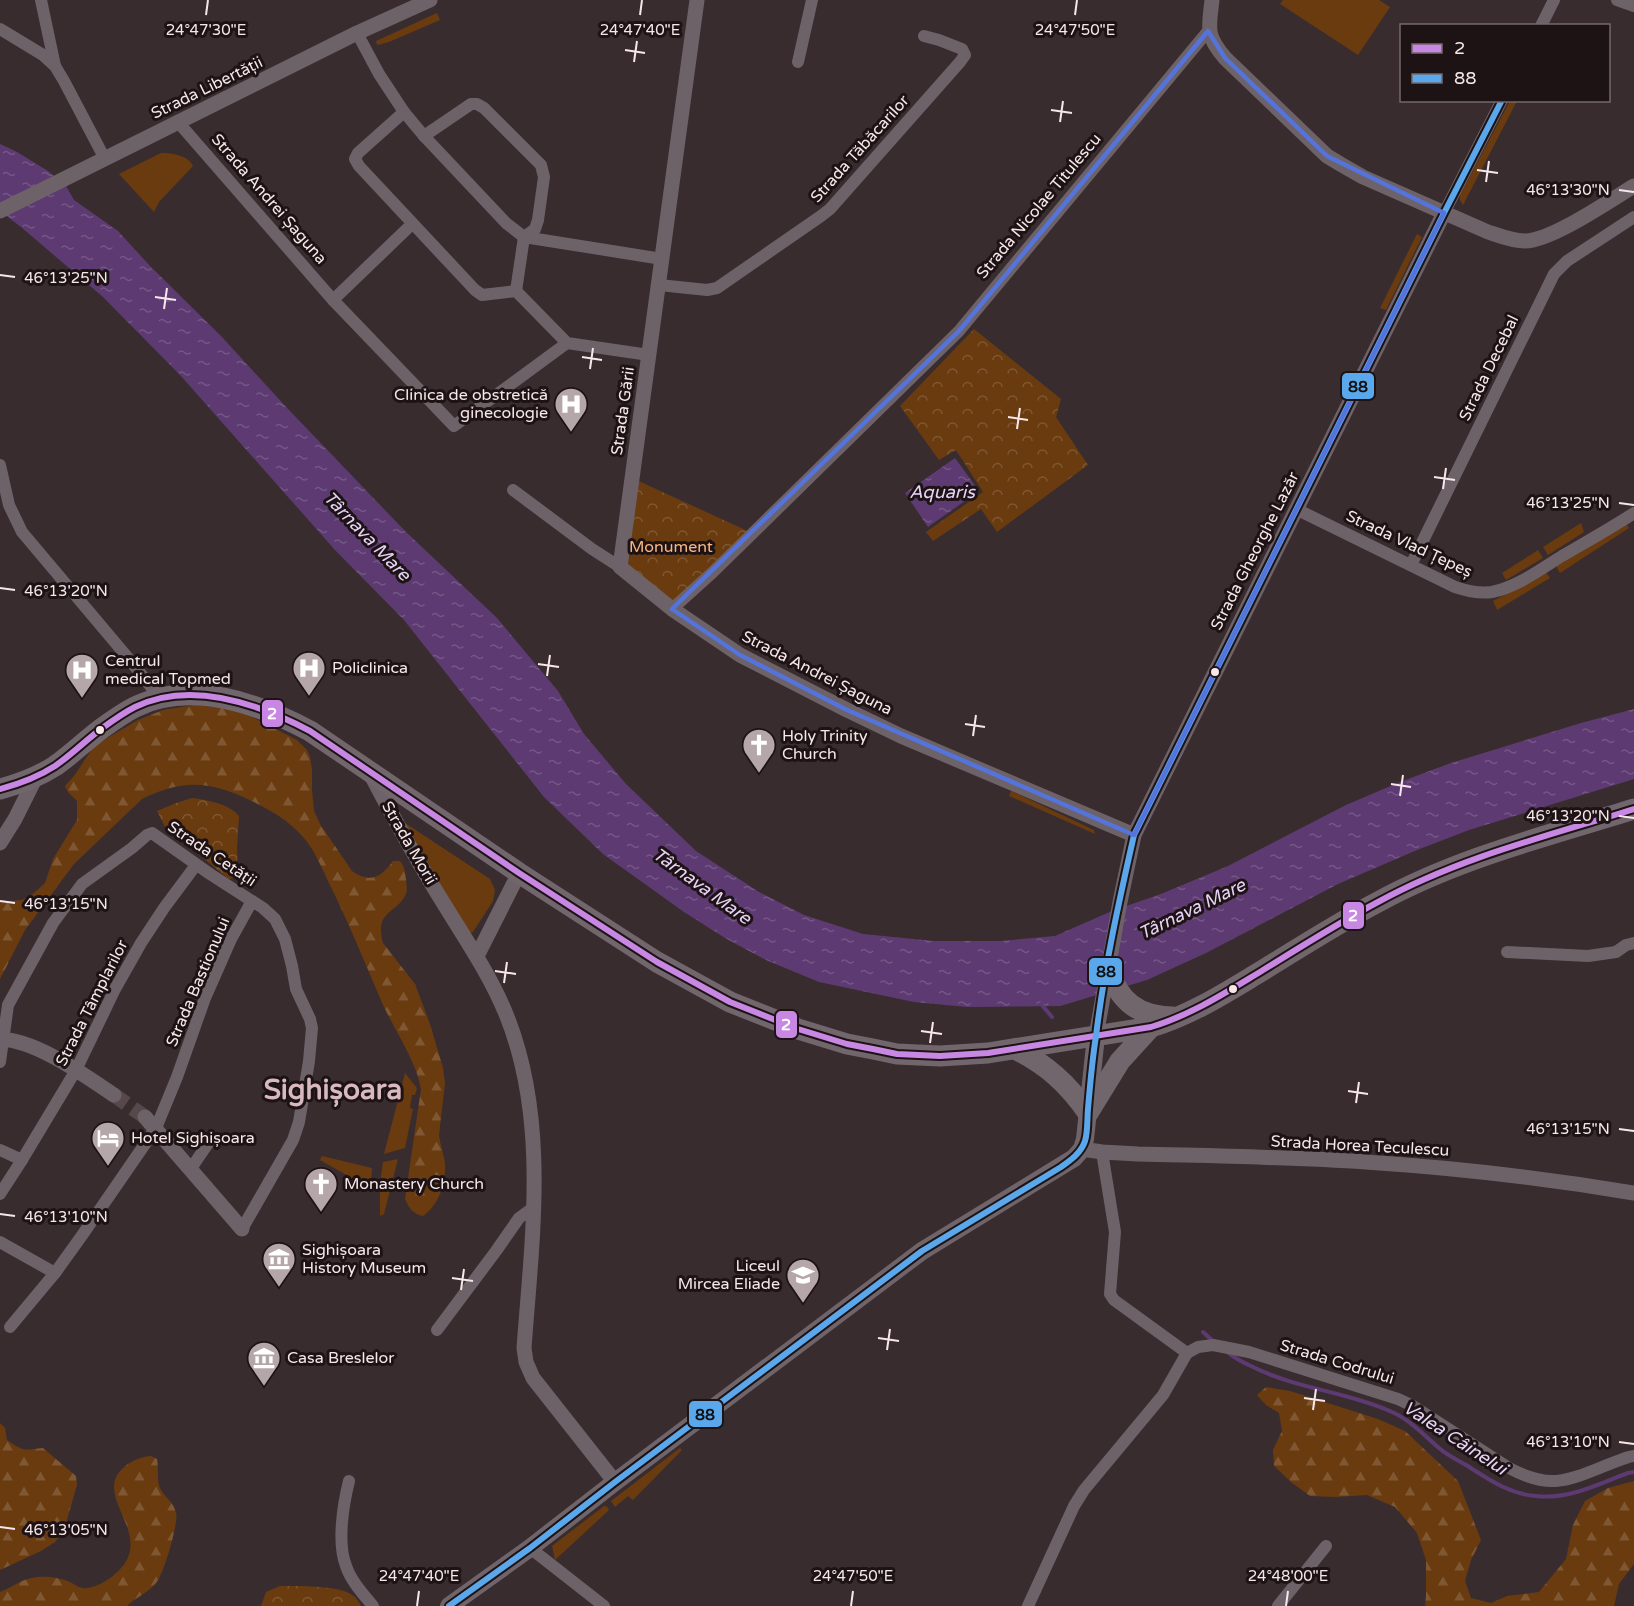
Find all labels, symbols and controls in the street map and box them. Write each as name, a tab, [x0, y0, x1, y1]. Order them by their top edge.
text: 24°47'30"E	[166, 21, 246, 39]
text: 24°47'40"E	[600, 21, 680, 39]
text: 24°47'50"E	[1035, 21, 1115, 39]
legend	[1400, 24, 1610, 102]
text: 2	[1454, 37, 1465, 59]
street label: Strada Libertății	[148, 52, 266, 124]
text: 88	[1454, 67, 1477, 89]
street label: Strada Tăbăcarilor	[806, 90, 914, 207]
street label: Strada Nicolae Titulescu	[972, 129, 1106, 283]
street label: Strada Andrei Șaguna	[207, 130, 331, 268]
text: 46°13'30"N	[1526, 181, 1610, 199]
text: 46°13'25"N	[24, 269, 108, 287]
street label: Strada Decebal	[1455, 312, 1523, 424]
street label: Strada Gării	[607, 365, 639, 457]
line badge: 88	[1341, 372, 1375, 400]
text: 88	[1348, 377, 1368, 397]
place label: Clinica de obstretică ginecologie	[394, 385, 548, 423]
hospital icon: Clinica de obstretică ginecologie	[553, 386, 589, 433]
street label: Strada Gheorghe Lazăr	[1206, 468, 1304, 633]
water label: Aquaris	[909, 481, 976, 503]
water label: Târnava Mare	[319, 487, 416, 586]
text: 46°13'25"N	[1526, 494, 1610, 512]
street label: Strada Vlad Țepeș	[1343, 506, 1475, 582]
park label: Monument	[629, 537, 713, 557]
text: 46°13'20"N	[24, 582, 108, 600]
street label: Strada Andrei Șaguna	[738, 626, 896, 720]
hospital icon: Policlinica	[291, 650, 327, 697]
place label: Centrul medical Topmed	[105, 651, 231, 689]
hospital icon: Centrul medical Topmed	[64, 652, 100, 699]
place label: Policlinica	[332, 658, 408, 678]
unlabelled marker	[1209, 666, 1221, 678]
line badge: 2	[261, 699, 284, 728]
text: 2	[267, 704, 277, 724]
unlabelled marker	[94, 724, 106, 736]
place label: Holy Trinity Church	[782, 726, 868, 764]
church icon: Holy Trinity Church	[741, 727, 777, 774]
street label: Strada Morii	[377, 798, 441, 888]
text: 46°13'20"N	[1526, 807, 1610, 825]
street label: Strada Cetății	[164, 817, 260, 891]
water label: Târnava Mare	[649, 843, 756, 929]
water label: Târnava Mare	[1135, 873, 1250, 944]
text: 46°13'15"N	[24, 895, 108, 913]
line badge: 2	[1342, 901, 1365, 930]
text: 2	[1348, 906, 1358, 926]
street label: Strada Bastionului	[162, 914, 234, 1050]
street label: Strada Tâmplarilor	[52, 936, 133, 1070]
line badge: 88	[1088, 957, 1123, 986]
text: 88	[1096, 962, 1116, 982]
unlabelled marker	[1227, 983, 1239, 995]
line badge: 2	[775, 1010, 798, 1039]
text: 2	[781, 1015, 791, 1035]
district label: Sighișoara	[264, 1073, 402, 1107]
hotel icon: Hotel Sighișoara	[90, 1120, 126, 1167]
text: 46°13'15"N	[1526, 1120, 1610, 1138]
place label: Hotel Sighișoara	[131, 1128, 255, 1148]
street label: Strada Horea Teculescu	[1270, 1131, 1450, 1161]
church icon: Monastery Church	[303, 1166, 339, 1213]
place label: Monastery Church	[344, 1174, 484, 1194]
text: 46°13'10"N	[24, 1208, 108, 1226]
place label: Sighișoara History Museum	[302, 1240, 426, 1278]
museum icon: Sighișoara History Museum	[261, 1241, 297, 1288]
place label: Liceul Mircea Eliade	[678, 1256, 780, 1294]
school or university icon: Liceul Mircea Eliade	[785, 1257, 821, 1304]
street label: Strada Codrului	[1278, 1335, 1396, 1389]
museum icon: Casa Breslelor	[246, 1340, 282, 1387]
place label: Casa Breslelor	[287, 1348, 395, 1368]
water label: Valea Câinelui	[1399, 1396, 1513, 1481]
line badge: 88	[688, 1400, 723, 1428]
text: 88	[695, 1405, 715, 1425]
text: 46°13'10"N	[1526, 1433, 1610, 1451]
text: 46°13'05"N	[24, 1521, 108, 1539]
text: 24°47'40"E	[379, 1567, 459, 1585]
text: 24°47'50"E	[813, 1567, 893, 1585]
text: 24°48'00"E	[1248, 1567, 1328, 1585]

